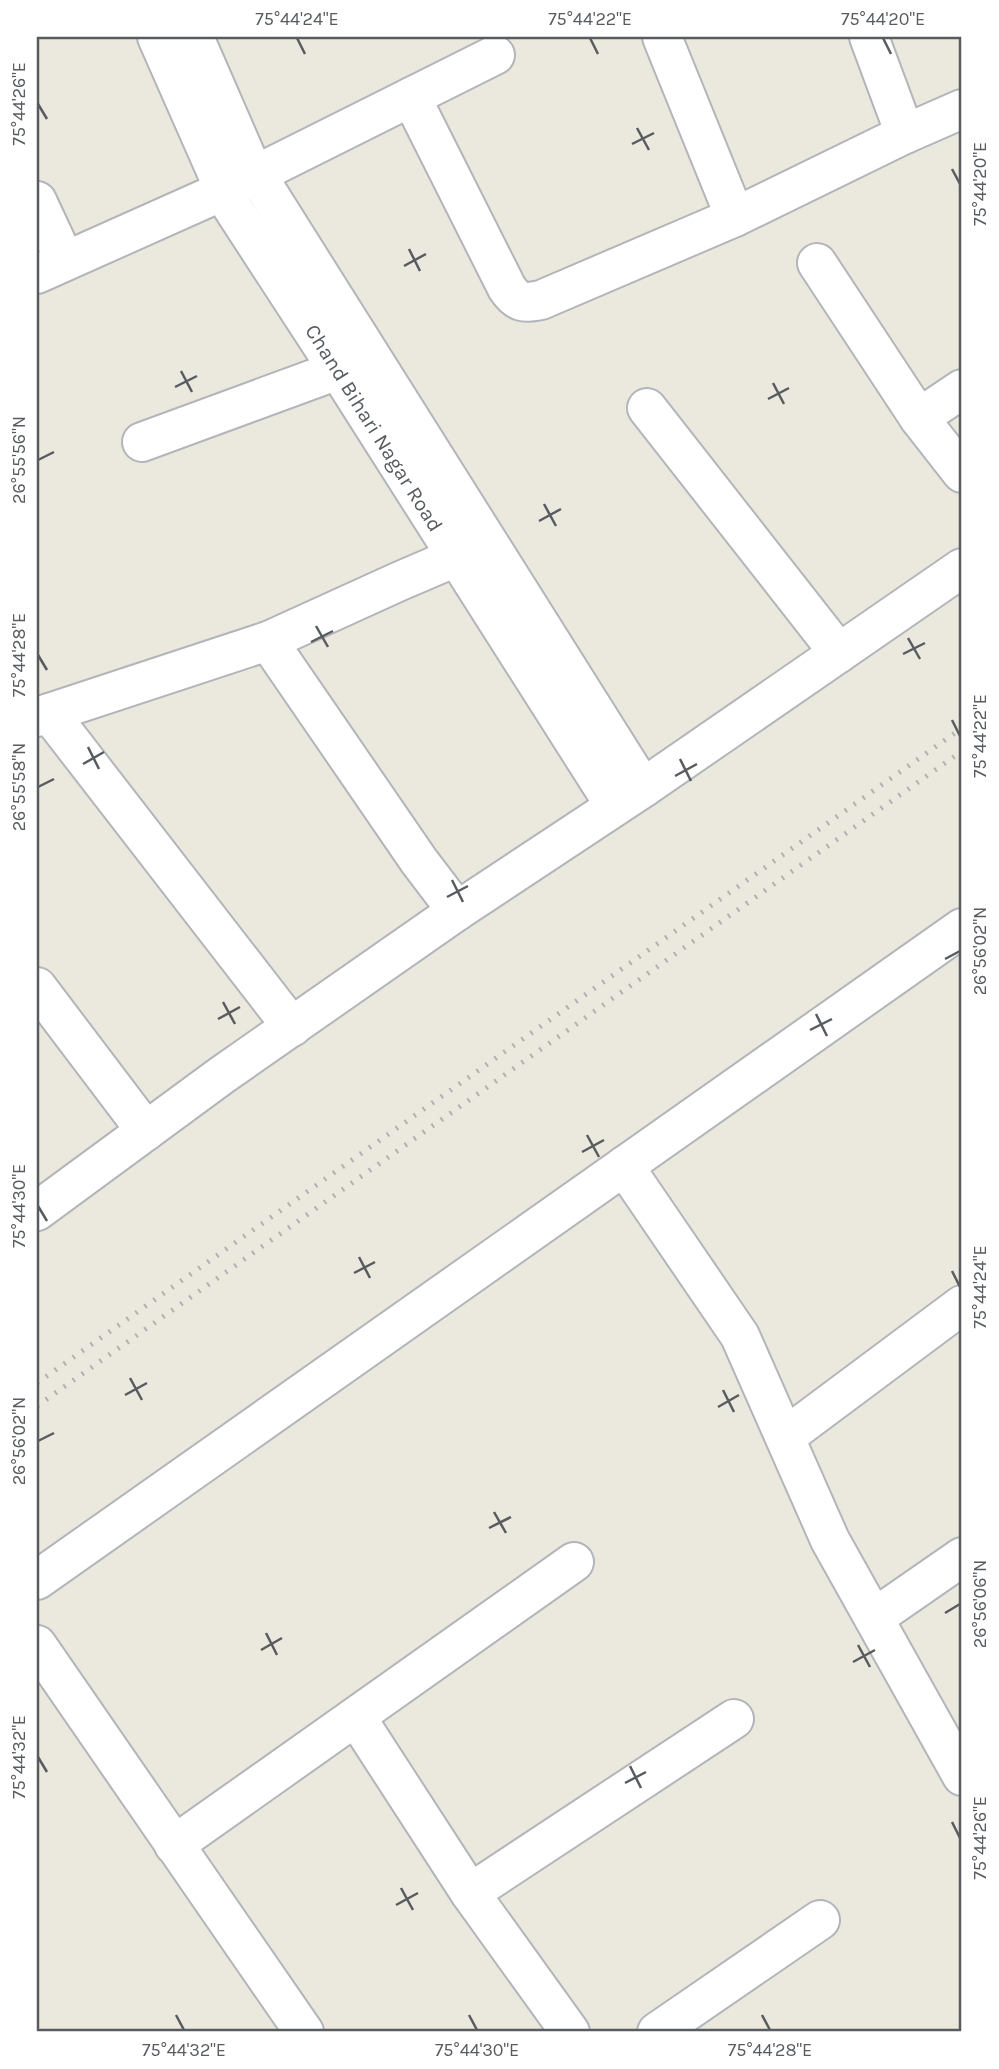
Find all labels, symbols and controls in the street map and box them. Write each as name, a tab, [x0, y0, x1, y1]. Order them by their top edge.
text: 75°44'24"E	[255, 8, 339, 30]
text: 75°44'22"E	[548, 8, 632, 30]
text: 75°44'20"E	[841, 8, 925, 30]
text: 75°44'26"E	[8, 62, 30, 146]
text: 75°44'20"E	[969, 142, 991, 226]
street label: Chand Bihari Nagar Road	[300, 320, 448, 536]
text: 26°55'56"N	[8, 416, 30, 504]
text: 75°44'28"E	[8, 613, 30, 697]
text: 75°44'22"E	[969, 694, 991, 778]
text: 26°55'58"N	[8, 743, 30, 831]
text: 26°56'02"N	[969, 907, 991, 995]
text: 75°44'30"E	[8, 1164, 30, 1248]
text: 75°44'24"E	[969, 1245, 991, 1329]
text: 26°56'02"N	[8, 1397, 30, 1485]
text: 26°56'06"N	[969, 1560, 991, 1648]
text: 75°44'32"E	[8, 1715, 30, 1799]
text: 75°44'26"E	[969, 1796, 991, 1880]
text: 75°44'32"E	[142, 2039, 226, 2061]
text: 75°44'30"E	[435, 2039, 519, 2061]
text: 75°44'28"E	[728, 2039, 812, 2061]

